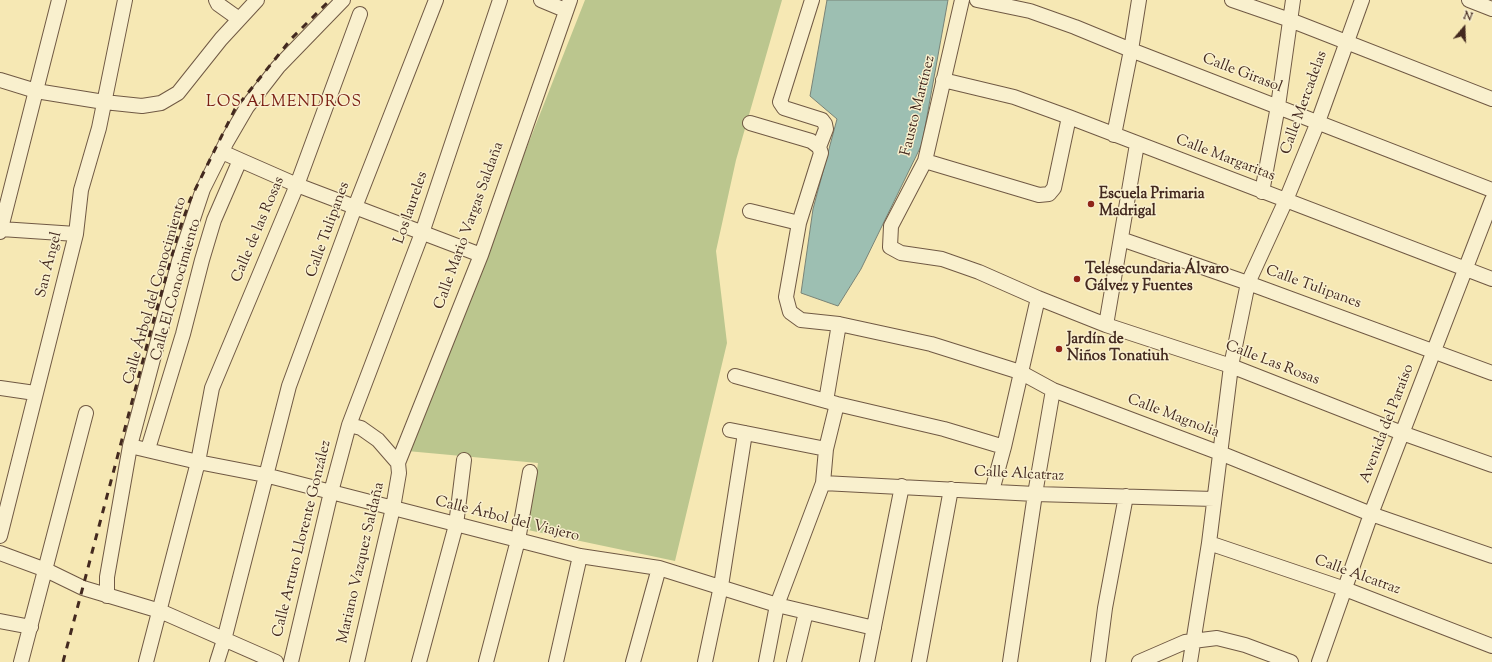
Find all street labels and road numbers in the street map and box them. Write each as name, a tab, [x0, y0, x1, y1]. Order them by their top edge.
street label: Calle Mercadelas	[1278, 49, 1332, 157]
street label: Calle Girasol	[1199, 50, 1285, 98]
street label: Fausto Martínez	[898, 54, 940, 158]
street label: Calle Margaritas	[1173, 132, 1277, 186]
street label: Calle Mario Vargas Saldaña	[431, 140, 509, 312]
street label: Los laureles	[391, 169, 433, 247]
street label: Calle de las Rosas	[229, 174, 289, 286]
street label: Calle Tulipanes	[303, 180, 355, 280]
street label: Calle Árbol del Conocimiento	[121, 195, 191, 387]
street label: Calle El Conocimiento	[148, 217, 206, 363]
street label: San Ángel	[33, 230, 67, 300]
street label: Calle Tulipanes	[1263, 262, 1363, 314]
street label: Calle Las Rosas	[1222, 338, 1322, 390]
street label: Avenida del Paraíso	[1357, 362, 1419, 486]
street label: Calle Magnolia	[1124, 391, 1222, 443]
street label: Calle Arturo Llorente González	[270, 439, 336, 639]
street label: Calle Alcatraz	[973, 464, 1065, 486]
street label: Mariano Vazquez Saldaña	[335, 481, 389, 645]
street label: Calle Árbol del Viajero	[433, 493, 581, 547]
street label: Calle Alcatraz	[1311, 552, 1403, 600]

